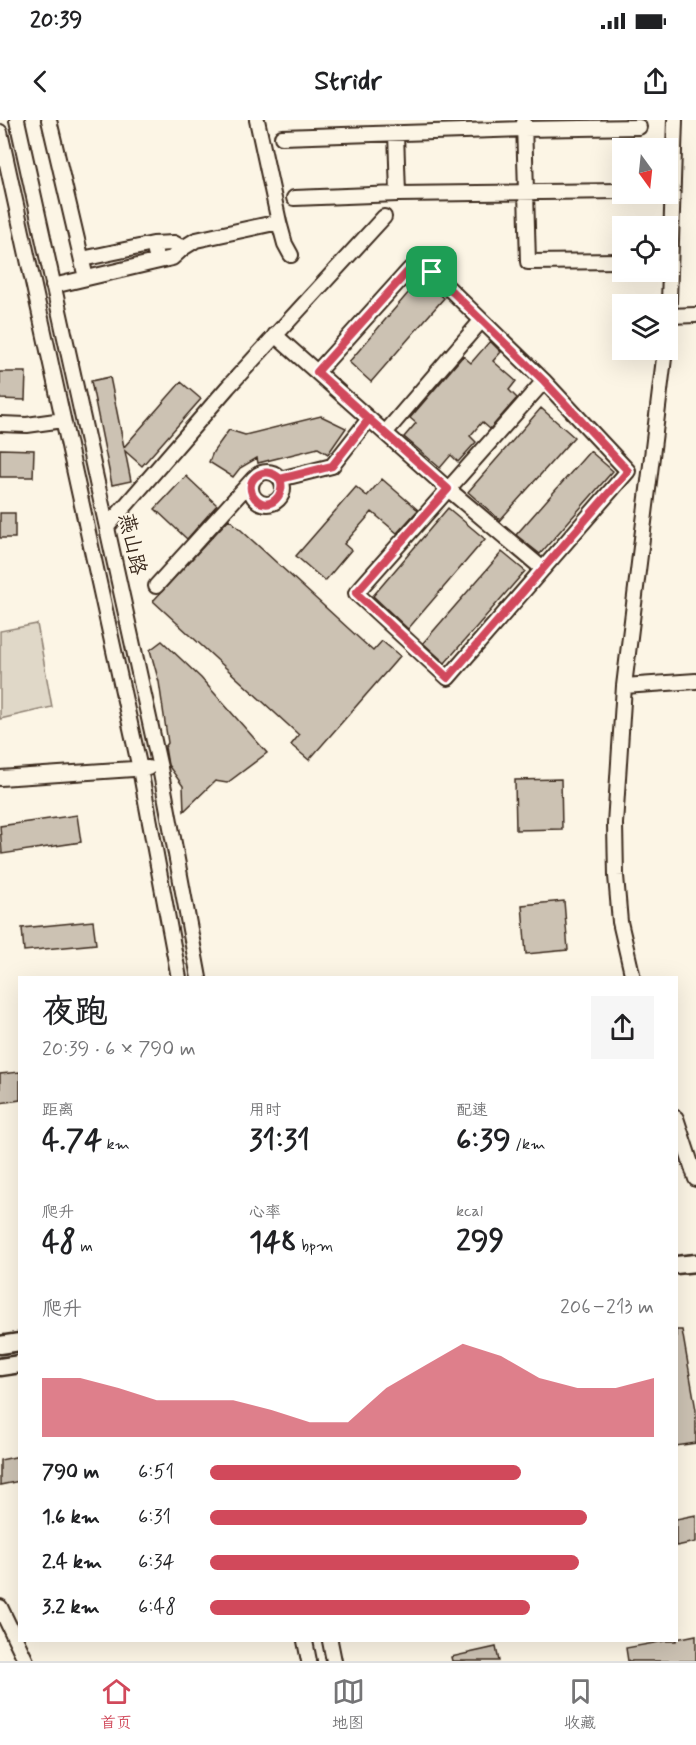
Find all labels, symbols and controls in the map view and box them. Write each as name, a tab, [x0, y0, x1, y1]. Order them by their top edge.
text: 20:39	[30, 7, 82, 35]
text: Stridr	[314, 64, 382, 99]
icon: back	[24, 65, 57, 98]
icon: share	[639, 65, 672, 98]
north arrow	[612, 138, 678, 204]
map controls	[612, 138, 678, 360]
button: locate	[612, 216, 678, 282]
pin	[406, 246, 457, 297]
icon: arrive	[415, 255, 448, 288]
button: layers	[612, 294, 678, 360]
street label: 燕山路	[112, 510, 152, 578]
text: 夜跑	[42, 991, 108, 1035]
button: share	[591, 996, 654, 1059]
text: 20:39 · 6 × 790 m	[42, 1036, 196, 1063]
text: 距离	[42, 1100, 74, 1121]
text: 用时	[249, 1100, 281, 1121]
text: 配速	[456, 1100, 488, 1121]
text: 4.74	[42, 1121, 102, 1160]
text: 31:31	[249, 1121, 310, 1160]
text: 6:39	[456, 1121, 511, 1160]
text: km	[102, 1134, 130, 1155]
text: /km	[511, 1134, 545, 1155]
text: kcal	[456, 1201, 483, 1222]
text: 爬升	[42, 1202, 74, 1223]
text: 心率	[249, 1202, 281, 1223]
text: 299	[456, 1222, 504, 1261]
text: 48	[42, 1223, 76, 1262]
text: 148	[249, 1223, 297, 1262]
text: m	[76, 1236, 93, 1257]
text: bpm	[297, 1236, 333, 1257]
text: 206–213 m	[560, 1294, 654, 1321]
text: 爬升	[42, 1296, 82, 1323]
text: 790 m	[42, 1459, 99, 1486]
text: 6:51	[138, 1459, 174, 1486]
text: 1.6 km	[42, 1504, 100, 1531]
text: 6:31	[138, 1504, 171, 1531]
text: 2.4 km	[42, 1549, 102, 1576]
text: 6:34	[138, 1549, 175, 1576]
text: 3.2 km	[42, 1594, 100, 1621]
text: 6:48	[138, 1594, 176, 1621]
tab: 首页	[100, 1675, 133, 1734]
tab: 地图	[332, 1675, 365, 1734]
tab: 收藏	[564, 1675, 597, 1734]

